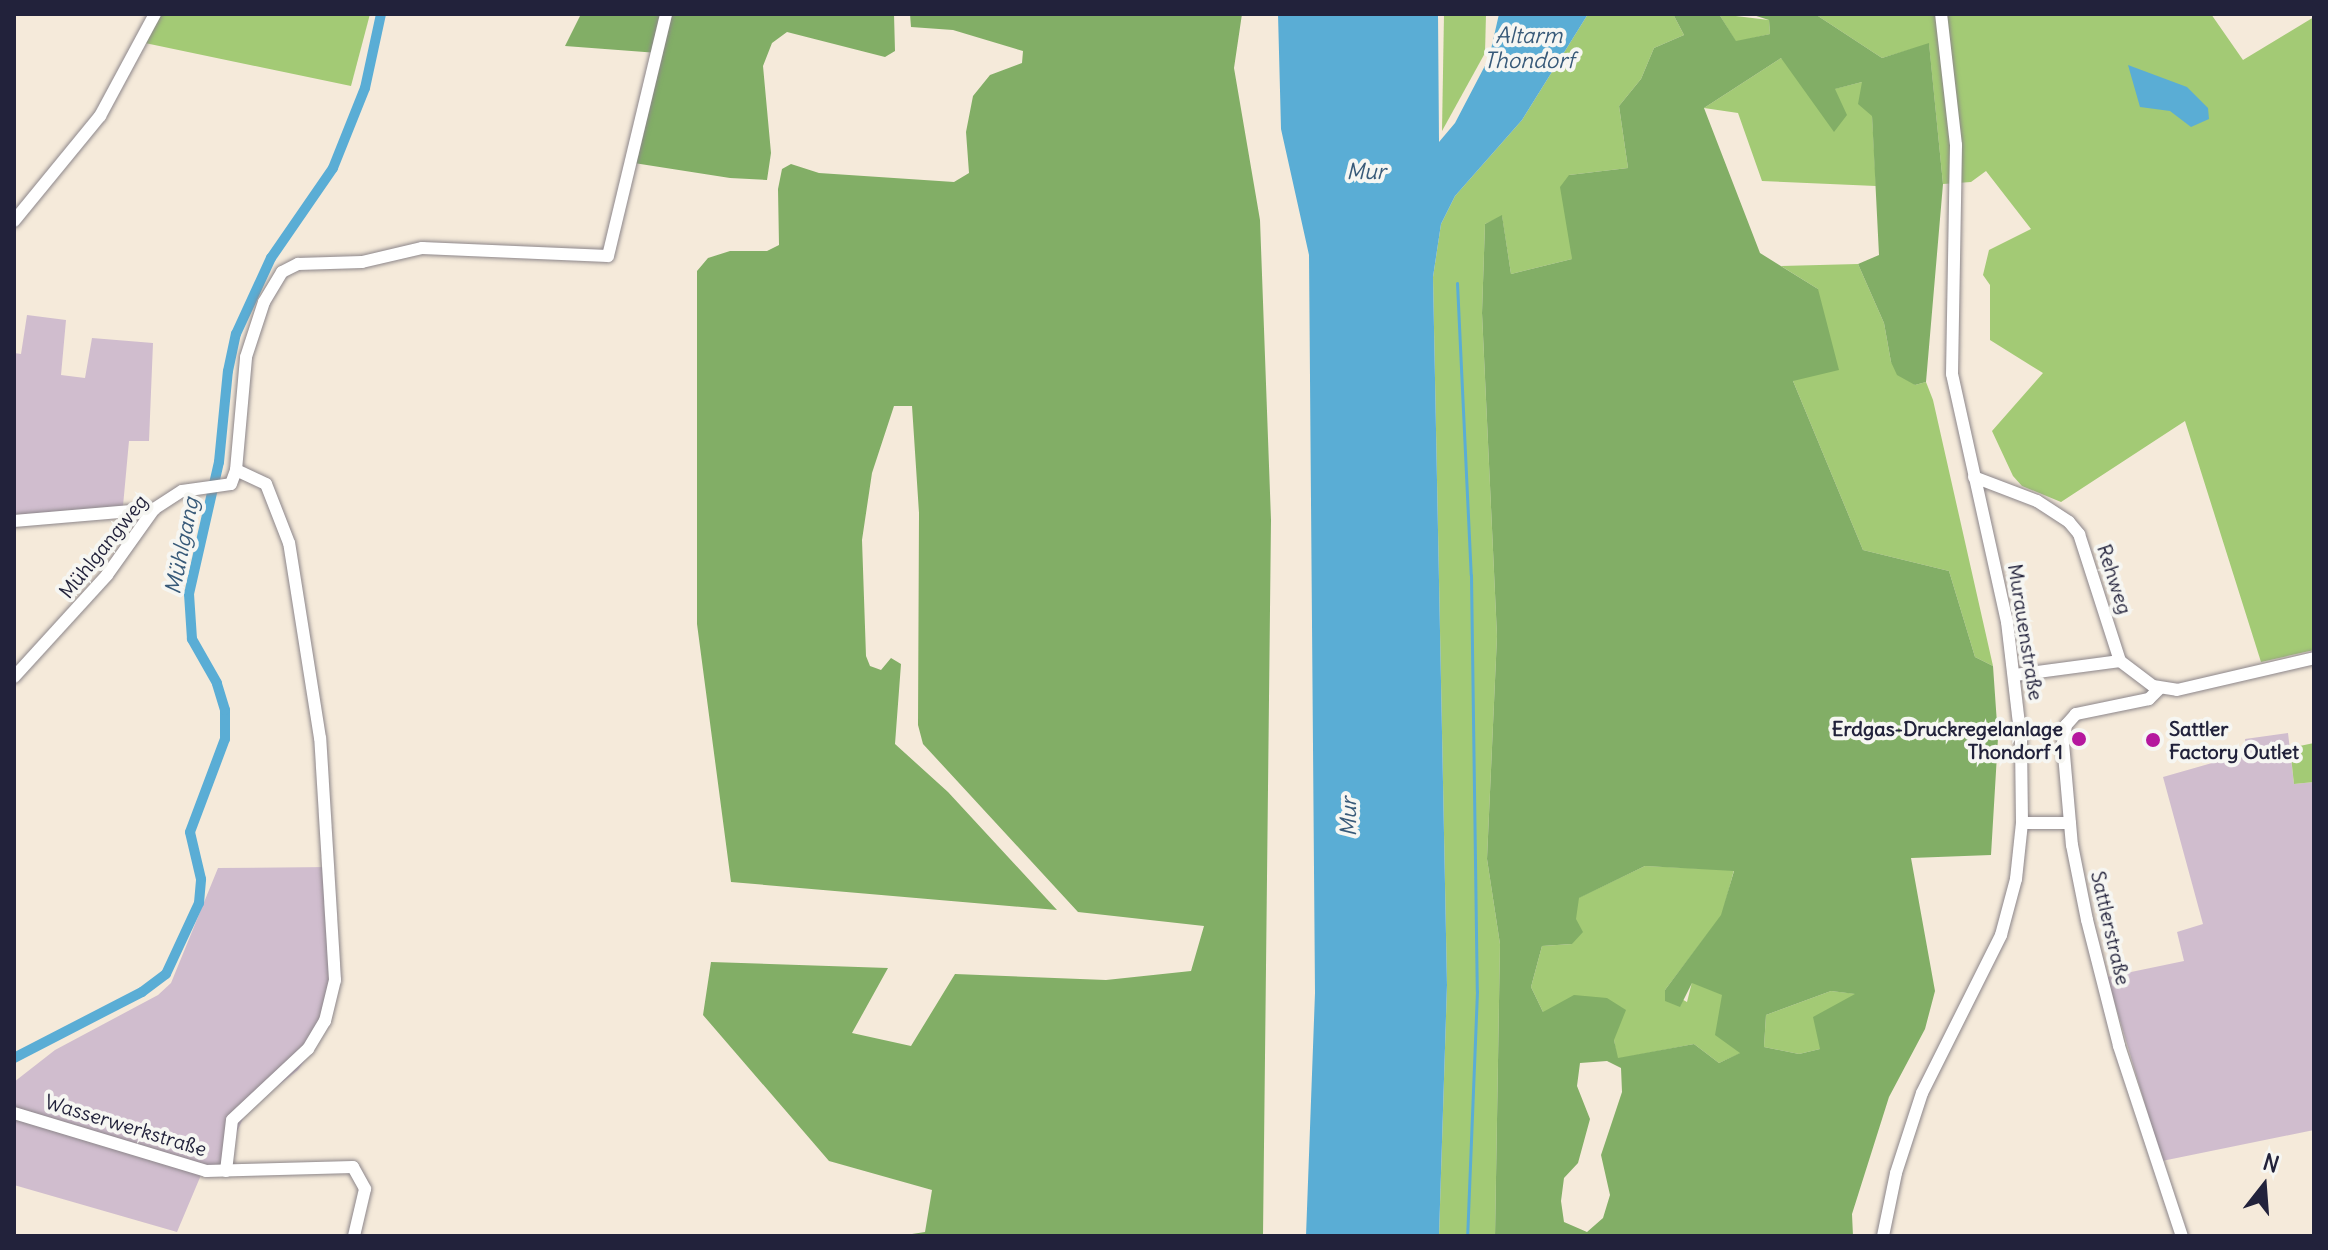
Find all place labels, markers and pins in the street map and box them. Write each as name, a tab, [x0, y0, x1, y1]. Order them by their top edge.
place label: Erdgas-Druckregelanlage Thondorf 1	[1832, 716, 2063, 763]
place label: Sattler Factory Outlet	[2169, 716, 2299, 763]
marker: Erdgas-Druckregelanlage Thondorf 1	[2070, 730, 2088, 748]
marker: Sattler Factory Outlet	[2144, 731, 2162, 749]

